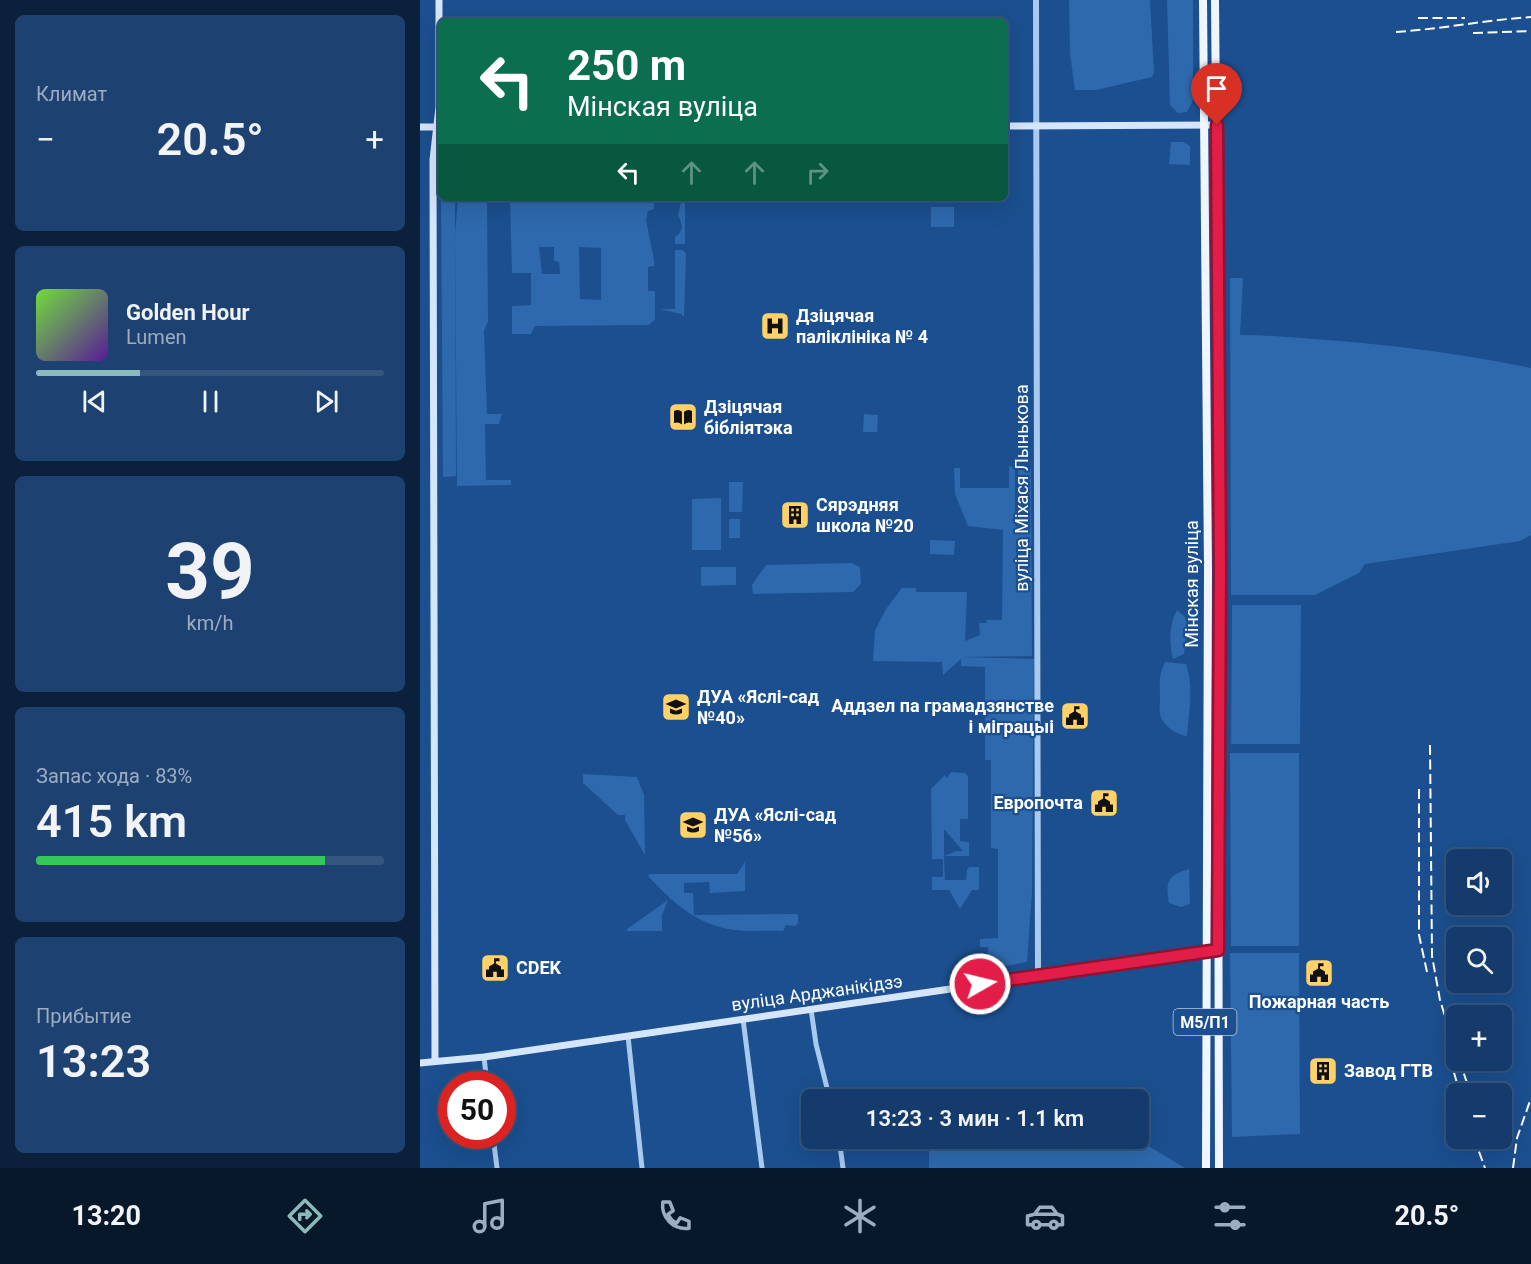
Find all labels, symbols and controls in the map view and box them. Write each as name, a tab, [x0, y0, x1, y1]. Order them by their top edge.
text: 250 m	[567, 41, 686, 90]
icon: left	[468, 42, 546, 120]
pin	[1191, 63, 1242, 125]
icon: arrive	[1200, 72, 1233, 105]
text: Климат	[36, 82, 107, 106]
text: Мінская вуліца	[567, 91, 758, 123]
text: 20.5°	[156, 113, 264, 166]
text: −	[36, 120, 55, 159]
text: +	[365, 120, 384, 159]
icon: left	[612, 156, 645, 189]
icon: ahead	[675, 156, 708, 189]
icon: ahead	[738, 156, 771, 189]
icon: right	[801, 156, 834, 189]
text: Golden Hour	[126, 300, 250, 325]
place label: Дзіцячая паліклініка № 4	[796, 305, 928, 347]
hospital icon: Дзіцячая паліклініка № 4	[759, 310, 791, 342]
text: Lumen	[126, 325, 187, 349]
street label: вуліца Міхася Лынькова	[1011, 384, 1032, 592]
icon: previous	[78, 385, 111, 418]
icon: pause	[194, 385, 227, 418]
icon: next	[310, 385, 343, 418]
place label: Дзіцячая бібліятэка	[704, 396, 793, 438]
library icon: Дзіцячая бібліятэка	[667, 401, 699, 433]
place label: Сярэдняя школа №20	[816, 494, 914, 536]
building icon: Сярэдняя школа №20	[779, 499, 811, 531]
street label: Мінская вуліца	[1181, 520, 1202, 648]
text: 39	[165, 526, 255, 617]
text: km/h	[187, 611, 233, 635]
place label: ДУА «Яслі-сад №40»	[697, 686, 820, 728]
school or university icon: ДУА «Яслі-сад №40»	[660, 691, 692, 723]
place label: Аддзел па грамадзянстве і міграцыі	[831, 695, 1054, 737]
public building icon: Аддзел па грамадзянстве і міграцыі	[1059, 700, 1091, 732]
text: Запас хода · 83%	[36, 764, 192, 788]
public building icon: Европочта	[1088, 787, 1120, 819]
place label: Европочта	[993, 792, 1083, 813]
text: 415 km	[36, 795, 187, 848]
place label: ДУА «Яслі-сад №56»	[714, 804, 837, 846]
school or university icon: ДУА «Яслі-сад №56»	[677, 809, 709, 841]
map controls	[1446, 849, 1512, 1149]
button: sound	[1446, 849, 1512, 915]
button: search	[1446, 927, 1512, 993]
public building icon: CDEK	[479, 952, 511, 984]
position arrow	[948, 952, 1012, 1016]
place label: CDEK	[516, 957, 562, 978]
public building icon: Пожарная часть	[1303, 957, 1335, 989]
street label: вуліца Арджанікідзэ	[730, 970, 904, 1015]
place label: Пожарная часть	[1249, 991, 1389, 1012]
text: Прибытие	[36, 1004, 131, 1028]
button: +	[1446, 1005, 1512, 1071]
road number: М5/П1	[1174, 1009, 1236, 1035]
text: 13:23	[36, 1035, 151, 1088]
building icon: Завод ГТВ	[1307, 1055, 1339, 1087]
place label: Завод ГТВ	[1344, 1060, 1433, 1081]
speed limit sign: 50	[438, 1071, 516, 1149]
button: −	[1446, 1083, 1512, 1149]
text: 13:23 · 3 мин · 1.1 km	[866, 1106, 1084, 1131]
icon: directions	[284, 1195, 326, 1237]
icon: music	[469, 1195, 511, 1237]
icon: phone	[654, 1195, 696, 1237]
icon: climate	[839, 1195, 881, 1237]
icon: car	[1024, 1195, 1066, 1237]
icon: filters	[1209, 1195, 1251, 1237]
text: 13:20	[72, 1200, 141, 1232]
text: 20.5°	[1395, 1200, 1459, 1232]

